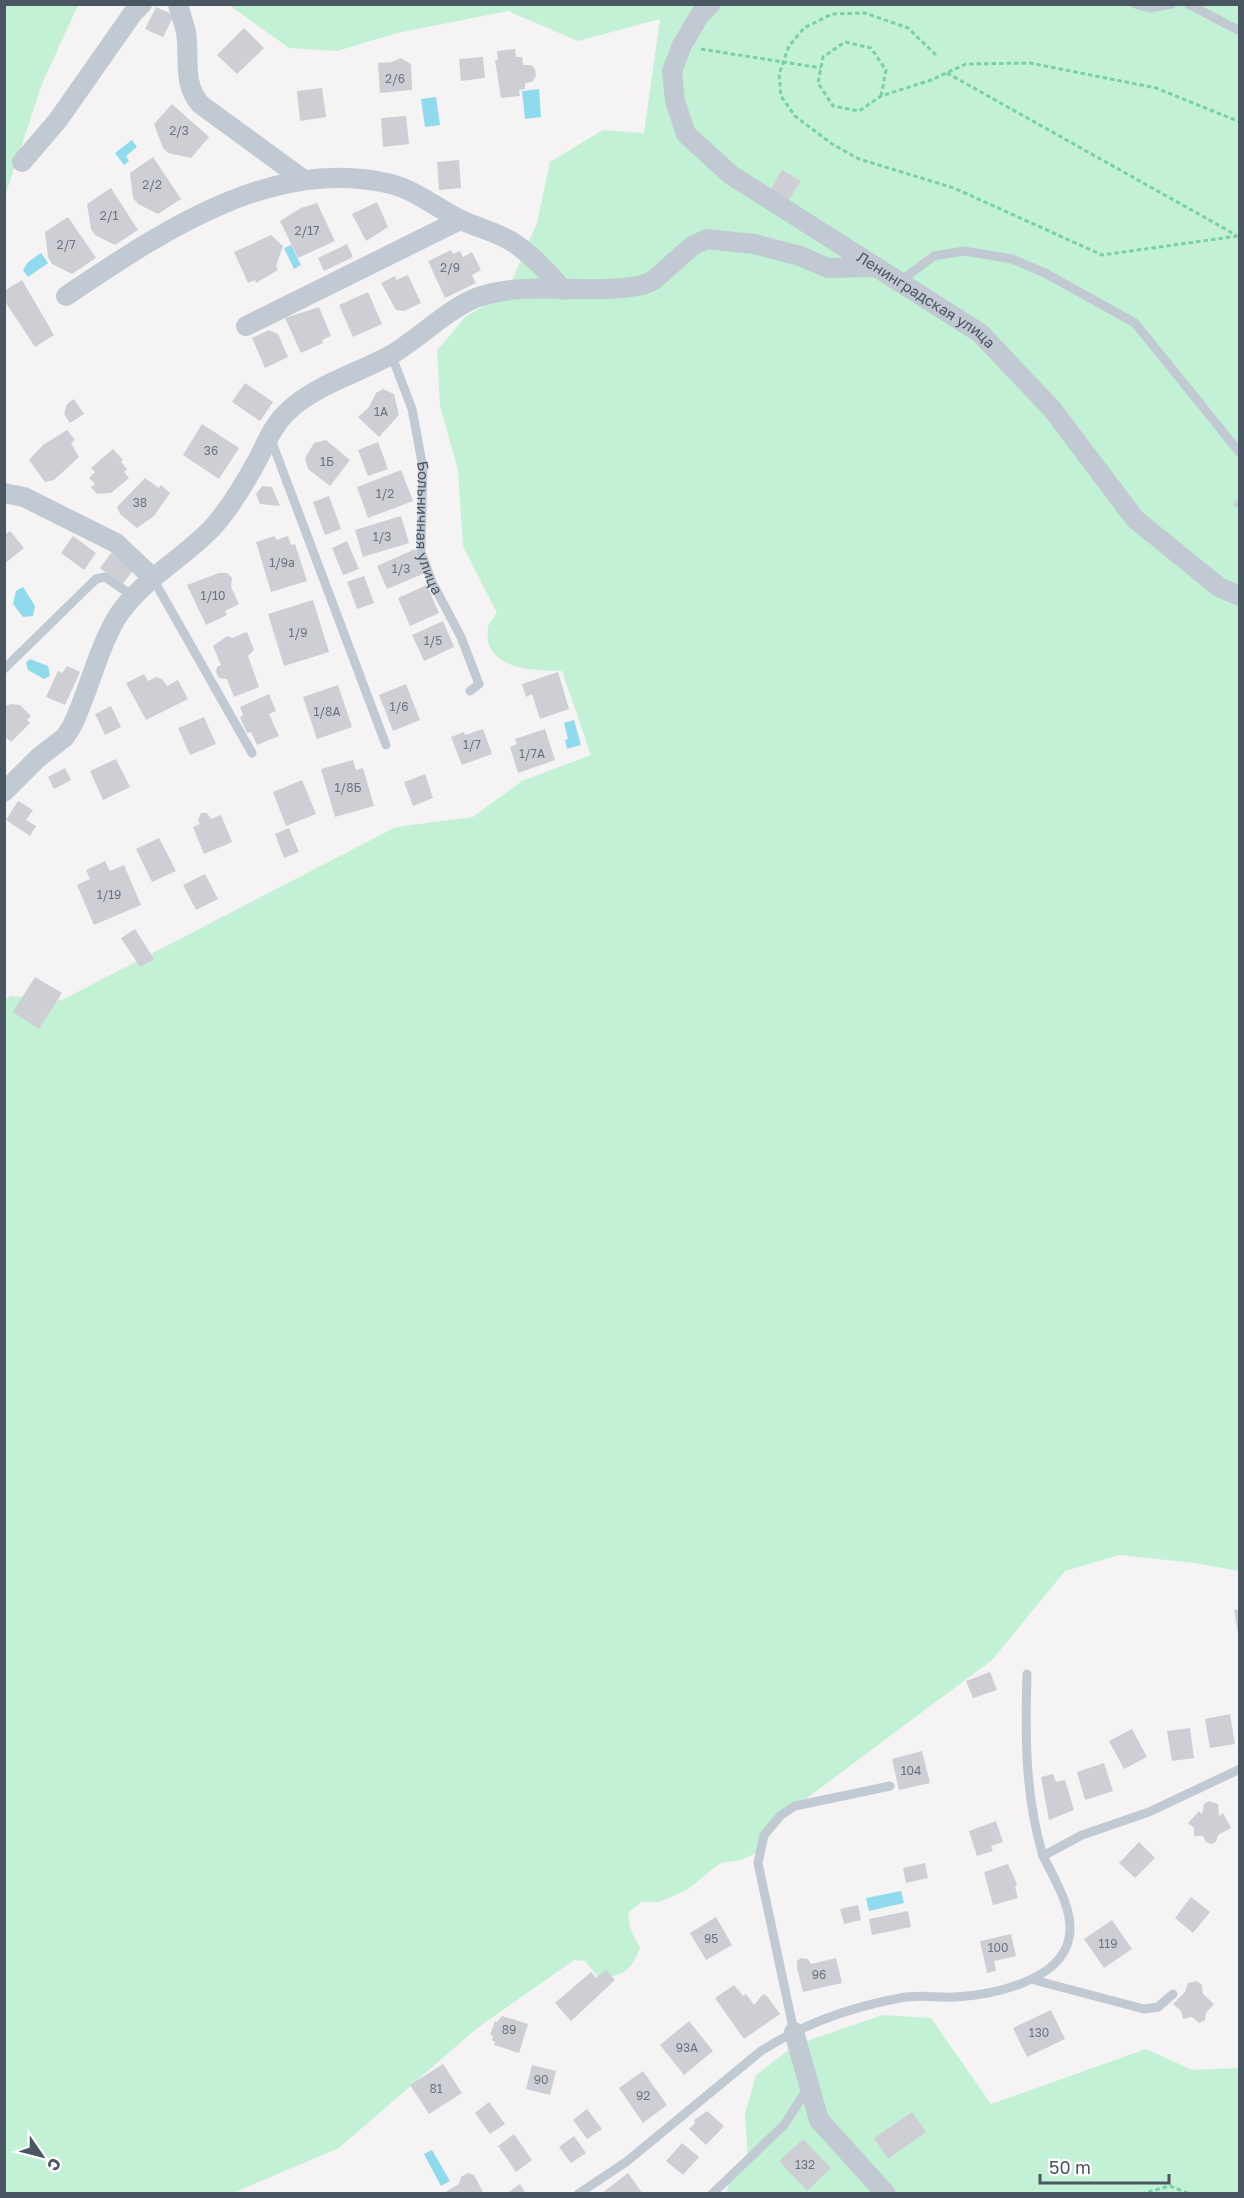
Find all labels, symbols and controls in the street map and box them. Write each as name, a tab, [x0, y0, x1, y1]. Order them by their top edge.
house number: 2/6	[385, 71, 405, 86]
house number: 2/3	[169, 123, 189, 138]
house number: 2/2	[142, 177, 162, 192]
house number: 2/1	[100, 208, 118, 223]
house number: 2/17	[295, 223, 319, 238]
house number: 2/7	[56, 237, 76, 252]
street label: Ленинградская улица	[854, 247, 1000, 351]
house number: 2/9	[440, 260, 460, 275]
house number: 1А	[374, 404, 388, 419]
house number: 36	[204, 443, 218, 458]
house number: 1Б	[320, 454, 334, 469]
street label: Больничная улица	[413, 459, 447, 597]
house number: 1/2	[376, 486, 394, 501]
house number: 38	[133, 495, 147, 510]
house number: 1/3	[373, 529, 391, 544]
house number: 1/9а	[269, 555, 295, 570]
house number: 1/3	[392, 561, 410, 576]
house number: 1/10	[201, 588, 225, 603]
house number: 1/9	[289, 625, 307, 640]
house number: 1/5	[424, 633, 442, 648]
house number: 1/6	[390, 699, 408, 714]
house number: 1/8А	[314, 704, 340, 719]
house number: 1/7	[463, 737, 481, 752]
house number: 1/7А	[519, 746, 545, 761]
house number: 1/8Б	[335, 780, 361, 795]
house number: 1/19	[97, 887, 121, 902]
house number: 104	[901, 1763, 921, 1778]
house number: 95	[704, 1931, 718, 1946]
house number: 119	[1099, 1936, 1117, 1951]
house number: 100	[988, 1940, 1008, 1955]
house number: 96	[812, 1967, 826, 1982]
house number: 89	[502, 2022, 516, 2037]
house number: 130	[1029, 2025, 1049, 2040]
house number: 93А	[676, 2040, 698, 2055]
house number: 90	[534, 2072, 548, 2087]
house number: 81	[429, 2081, 443, 2096]
house number: 92	[636, 2088, 650, 2103]
north arrow	[12, 2126, 72, 2186]
scale bar	[1040, 2147, 1169, 2185]
text: С	[43, 2154, 66, 2175]
text: 50 m	[1049, 2156, 1091, 2178]
house number: 132	[795, 2157, 815, 2172]

